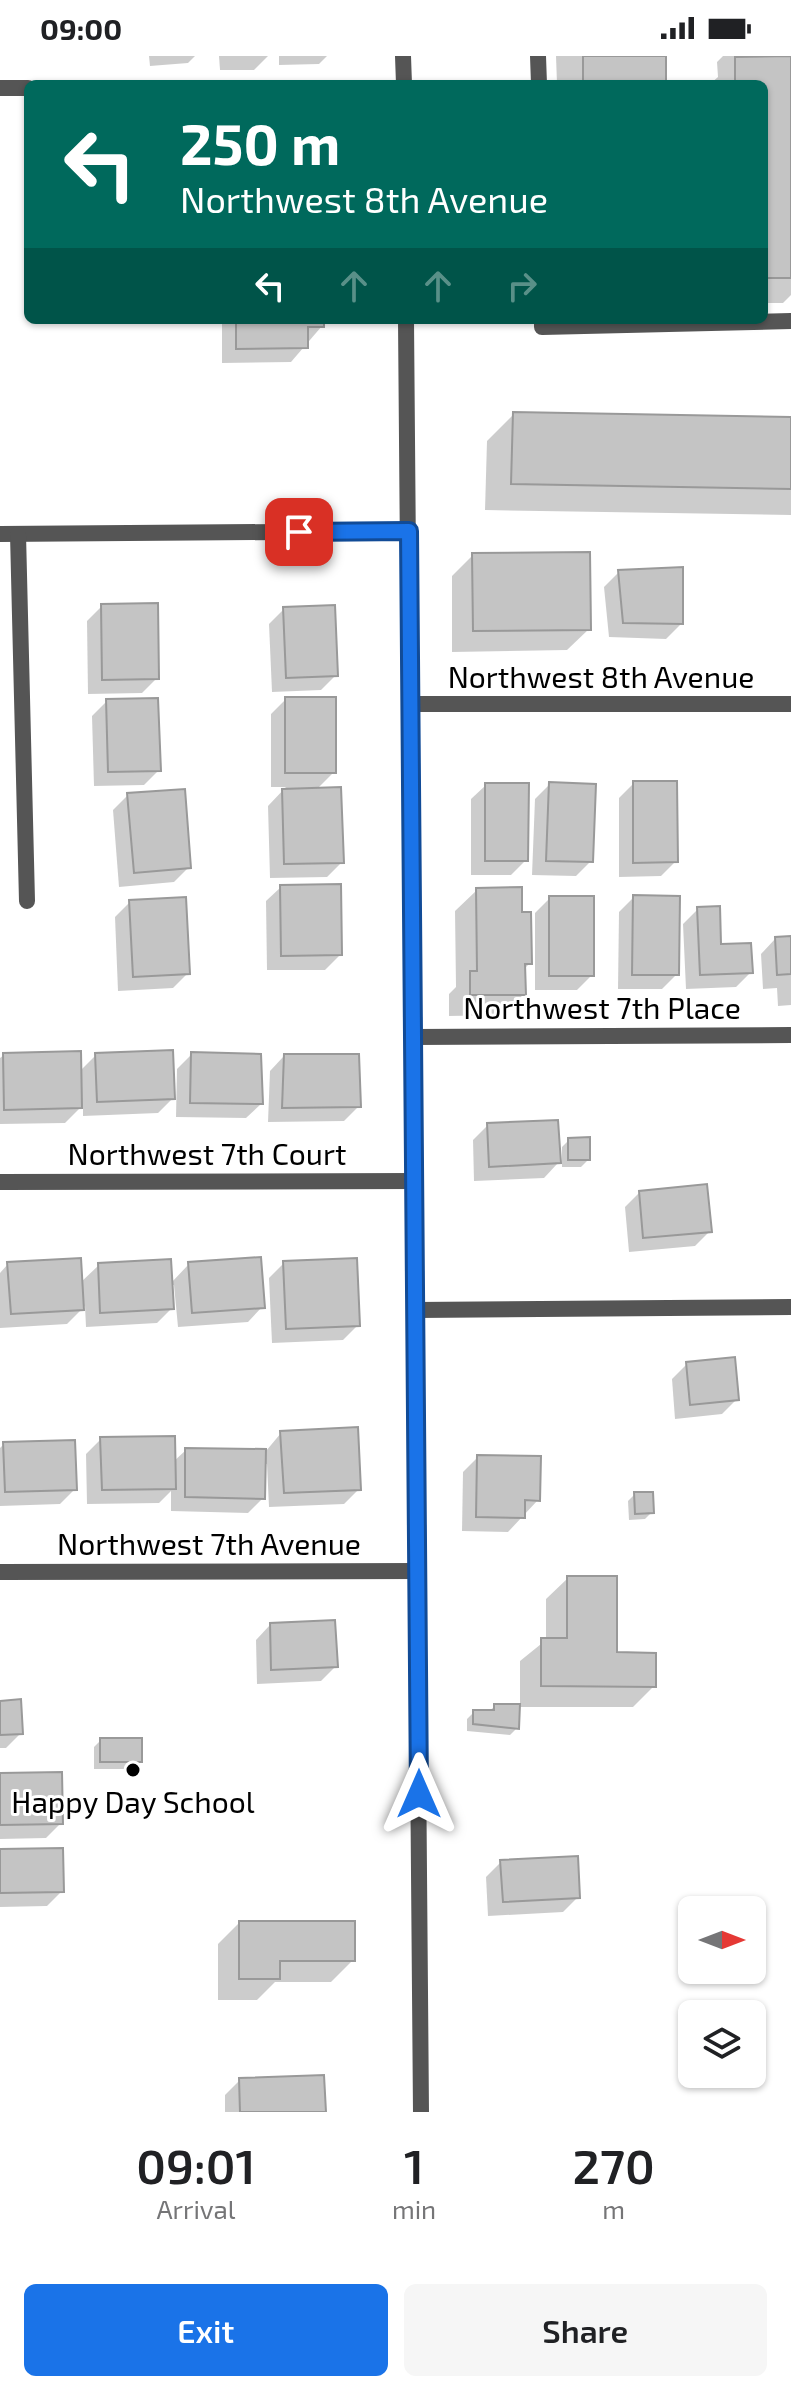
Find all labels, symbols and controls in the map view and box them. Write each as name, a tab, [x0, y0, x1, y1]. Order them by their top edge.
text: 09:00	[40, 10, 122, 46]
text: 250 m	[180, 109, 340, 176]
icon: left	[48, 112, 152, 216]
text: Northwest 8th Avenue	[180, 177, 548, 220]
icon: left	[248, 264, 292, 308]
icon: ahead	[332, 264, 376, 308]
icon: ahead	[416, 264, 460, 308]
icon: right	[500, 264, 544, 308]
pin	[265, 498, 333, 566]
icon: arrive	[277, 510, 321, 554]
street label: Northwest 8th Avenue	[448, 658, 754, 694]
street label: Northwest 7th Place	[463, 989, 741, 1025]
street label: Northwest 7th Court	[68, 1135, 346, 1171]
street label: Northwest 7th Avenue	[57, 1525, 361, 1561]
position arrow	[377, 1752, 461, 1836]
marker: Happy Day School	[124, 1761, 142, 1779]
place label: Happy Day School	[11, 1783, 255, 1819]
north arrow	[678, 1896, 766, 1984]
map controls	[678, 1896, 766, 2088]
button: layers	[678, 2000, 766, 2088]
text: 09:01	[136, 2136, 256, 2194]
text: 1	[404, 2136, 424, 2194]
text: 270	[572, 2136, 655, 2194]
text: Arrival	[156, 2193, 236, 2224]
text: min	[392, 2193, 436, 2224]
text: m	[602, 2193, 625, 2224]
button: Exit	[24, 2284, 388, 2376]
button: Share	[404, 2284, 767, 2376]

